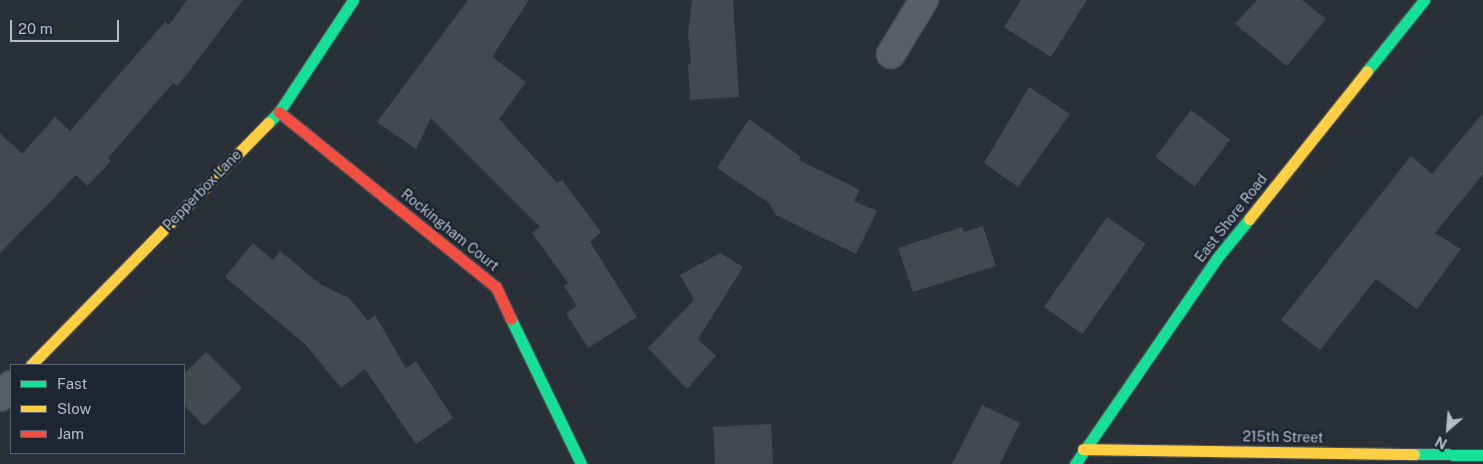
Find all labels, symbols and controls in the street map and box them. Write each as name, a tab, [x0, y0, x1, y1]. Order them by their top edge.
scale bar	[12, 10, 121, 42]
text: 20 m	[18, 20, 53, 37]
street label: Pepperbox Lane	[159, 146, 245, 234]
street label: East Shore Road	[1191, 171, 1271, 265]
street label: Rockingham Court	[398, 186, 502, 274]
legend	[10, 364, 185, 454]
text: Fast	[57, 375, 87, 392]
text: Slow	[57, 400, 91, 417]
north arrow	[1423, 404, 1473, 454]
text: Jam	[57, 425, 84, 442]
street label: 215th Street	[1242, 428, 1324, 446]
text: N	[1433, 433, 1450, 452]

